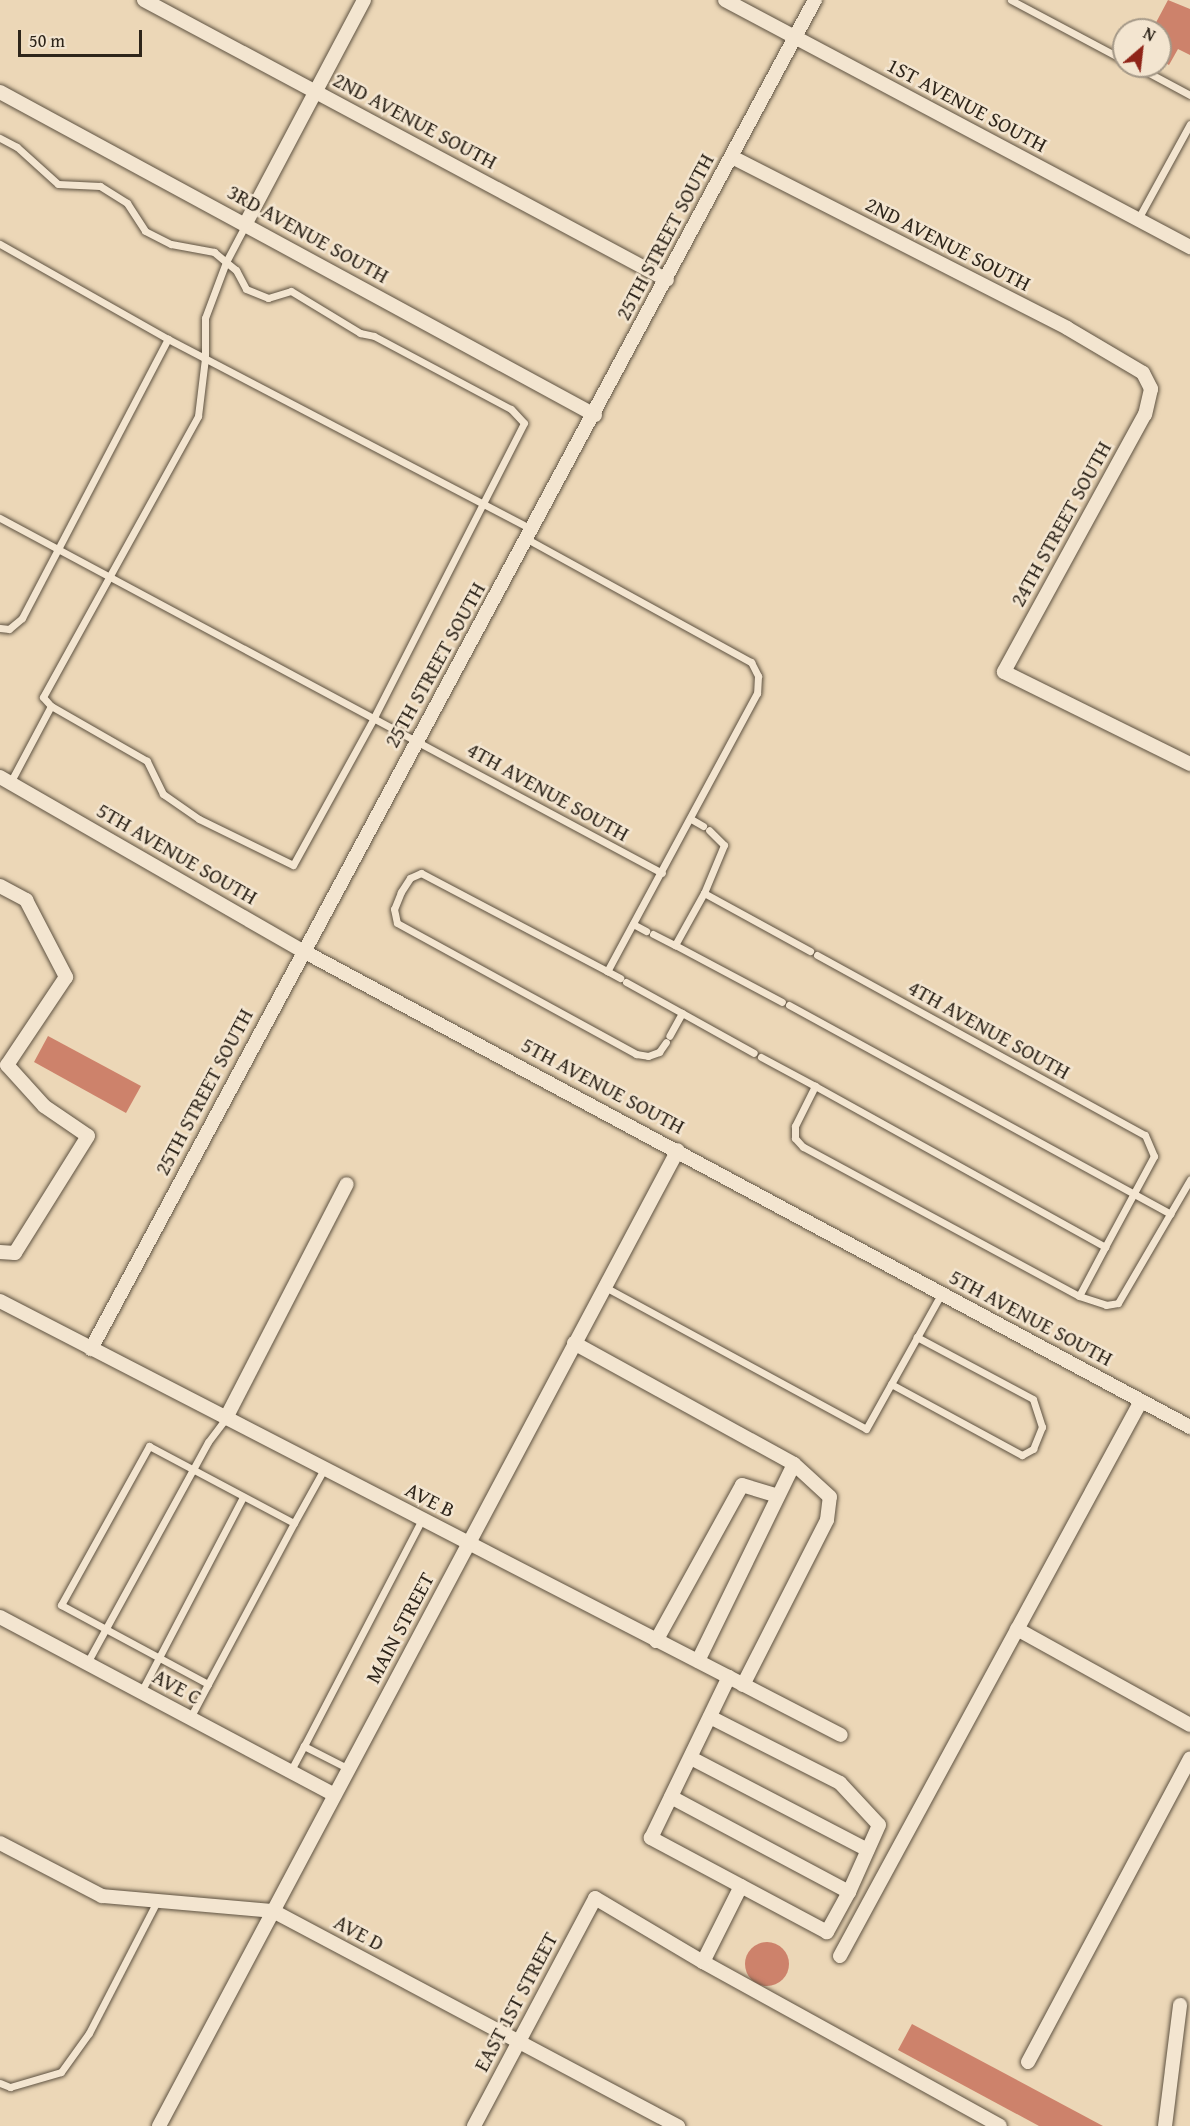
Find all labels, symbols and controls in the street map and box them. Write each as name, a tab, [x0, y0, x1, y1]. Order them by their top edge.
scale bar	[21, 18, 146, 56]
north arrow	[1112, 18, 1172, 78]
text: N	[1139, 21, 1160, 47]
text: 50 m	[29, 27, 65, 54]
street label: 1ST AVENUE SOUTH	[883, 52, 1051, 158]
street label: 2ND AVENUE SOUTH	[329, 67, 501, 175]
street label: 25TH STREET SOUTH	[610, 149, 720, 325]
street label: 3RD AVENUE SOUTH	[223, 179, 393, 289]
street label: 2ND AVENUE SOUTH	[861, 191, 1035, 297]
street label: 24TH STREET SOUTH	[1005, 437, 1117, 611]
street label: 25TH STREET SOUTH	[379, 578, 491, 752]
street label: 4TH AVENUE SOUTH	[463, 737, 633, 847]
street label: 5TH AVENUE SOUTH	[92, 798, 262, 910]
street label: 4TH AVENUE SOUTH	[904, 975, 1074, 1085]
street label: 25TH STREET SOUTH	[149, 1004, 259, 1180]
street label: 5TH AVENUE SOUTH	[517, 1032, 689, 1140]
street label: 5TH AVENUE SOUTH	[945, 1264, 1117, 1372]
street label: AVE B	[401, 1477, 459, 1523]
street label: MAIN STREET	[360, 1568, 440, 1688]
street label: AVE C	[148, 1664, 206, 1710]
street label: AVE D	[330, 1909, 388, 1957]
street label: EAST 1ST STREET	[469, 1928, 563, 2076]

